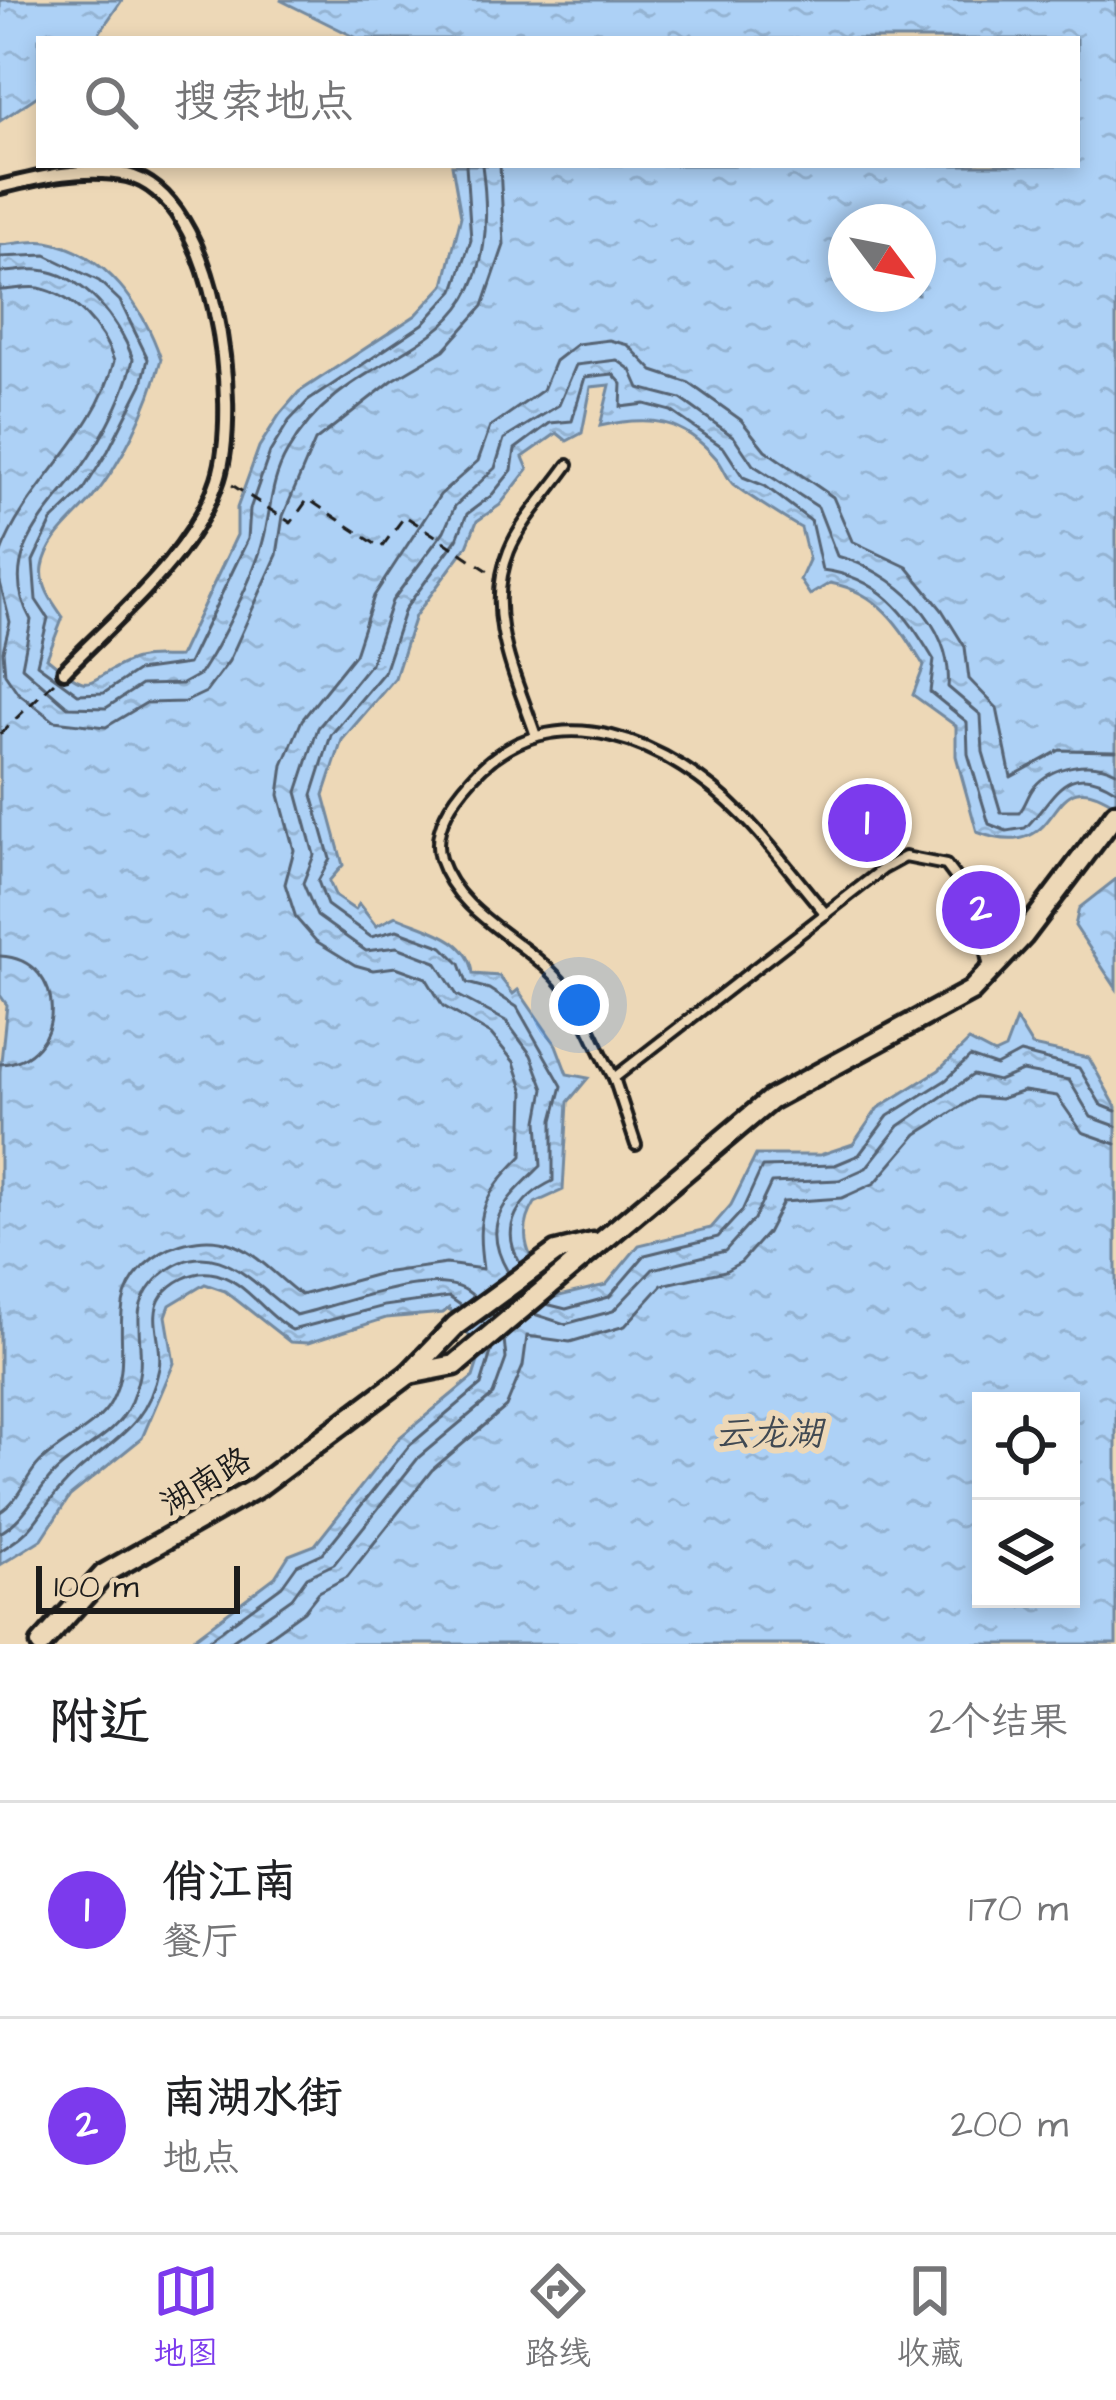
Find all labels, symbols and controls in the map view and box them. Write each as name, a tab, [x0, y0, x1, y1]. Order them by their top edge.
search box	[36, 36, 1080, 168]
icon: search	[78, 69, 144, 135]
text: 搜索地点	[174, 72, 354, 134]
north arrow	[828, 204, 936, 312]
pin: 1	[828, 778, 906, 868]
pin: 2	[942, 865, 1020, 955]
your location	[549, 975, 609, 1035]
map controls	[972, 1392, 1080, 1608]
button: locate	[972, 1392, 1080, 1500]
water label: 云龙湖	[715, 1409, 827, 1460]
street label: 湖南路	[152, 1437, 260, 1527]
button: layers	[972, 1500, 1080, 1608]
scale bar	[36, 1560, 240, 1613]
text: 100 m	[54, 1564, 139, 1610]
text: 附近	[48, 1688, 150, 1759]
text: 2个结果	[929, 1696, 1068, 1750]
text: 俏江南	[162, 1852, 297, 1914]
text: 1	[85, 1883, 90, 1937]
text: 170 m	[968, 1883, 1068, 1937]
text: 餐厅	[162, 1916, 240, 1970]
text: 南湖水街	[162, 2068, 342, 2130]
text: 2	[76, 2099, 98, 2153]
text: 200 m	[951, 2099, 1068, 2153]
text: 地点	[162, 2132, 240, 2186]
tab: 地图	[153, 2258, 219, 2377]
tab: 路线	[525, 2258, 591, 2377]
tab: 收藏	[897, 2258, 963, 2377]

